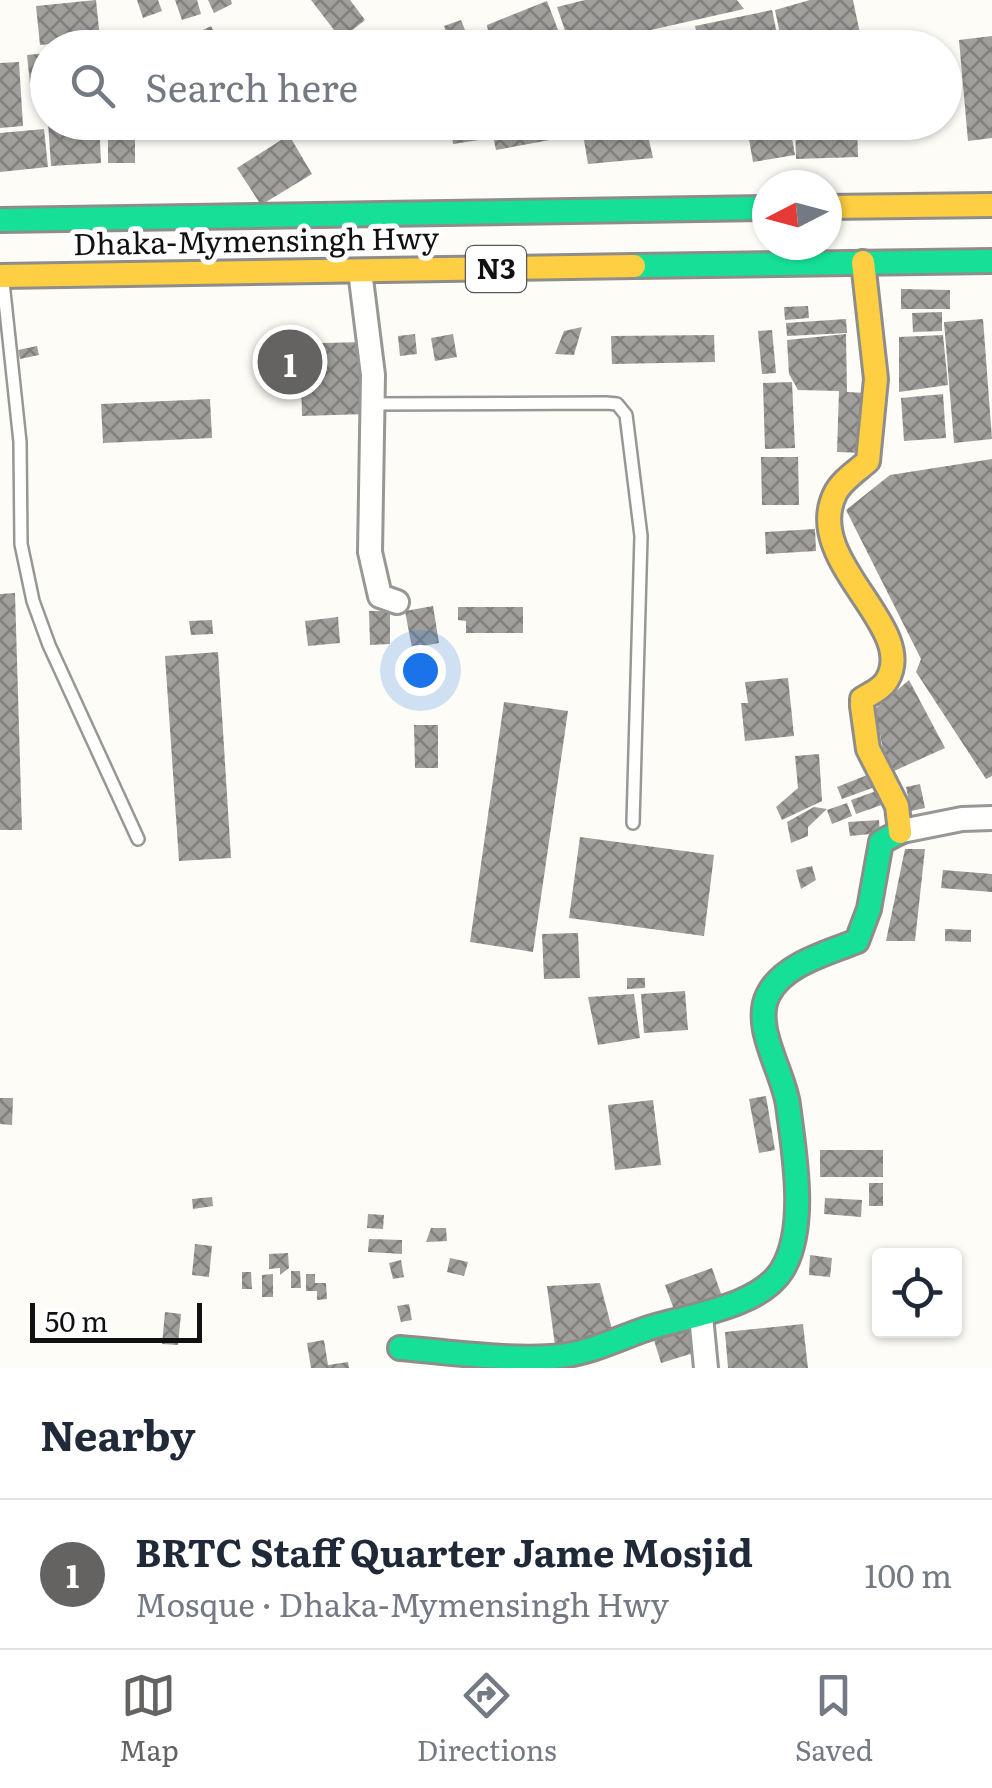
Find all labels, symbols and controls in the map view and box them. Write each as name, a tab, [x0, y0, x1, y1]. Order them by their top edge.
search box	[30, 30, 962, 140]
text: Search here	[145, 57, 358, 114]
icon: search	[65, 58, 120, 113]
north arrow	[752, 170, 842, 260]
street label: Dhaka-Mymensingh Hwy	[73, 214, 440, 264]
road number: N3	[466, 246, 526, 292]
pin: 1	[258, 324, 322, 400]
your location	[395, 645, 446, 696]
map controls	[872, 1248, 962, 1338]
button: locate	[872, 1248, 962, 1338]
scale bar	[30, 1298, 202, 1342]
text: 50 m	[45, 1299, 108, 1341]
text: Nearby	[40, 1402, 196, 1464]
text: BRTC Staff Quarter Jame Mosjid	[135, 1522, 753, 1579]
text: 1	[66, 1550, 79, 1598]
text: 100 m	[865, 1550, 952, 1598]
text: Mosque · Dhaka-Mymensingh Hwy	[135, 1579, 669, 1627]
tab: Map	[119, 1668, 179, 1770]
tab: Directions	[417, 1668, 557, 1770]
tab: Saved	[795, 1668, 873, 1770]

